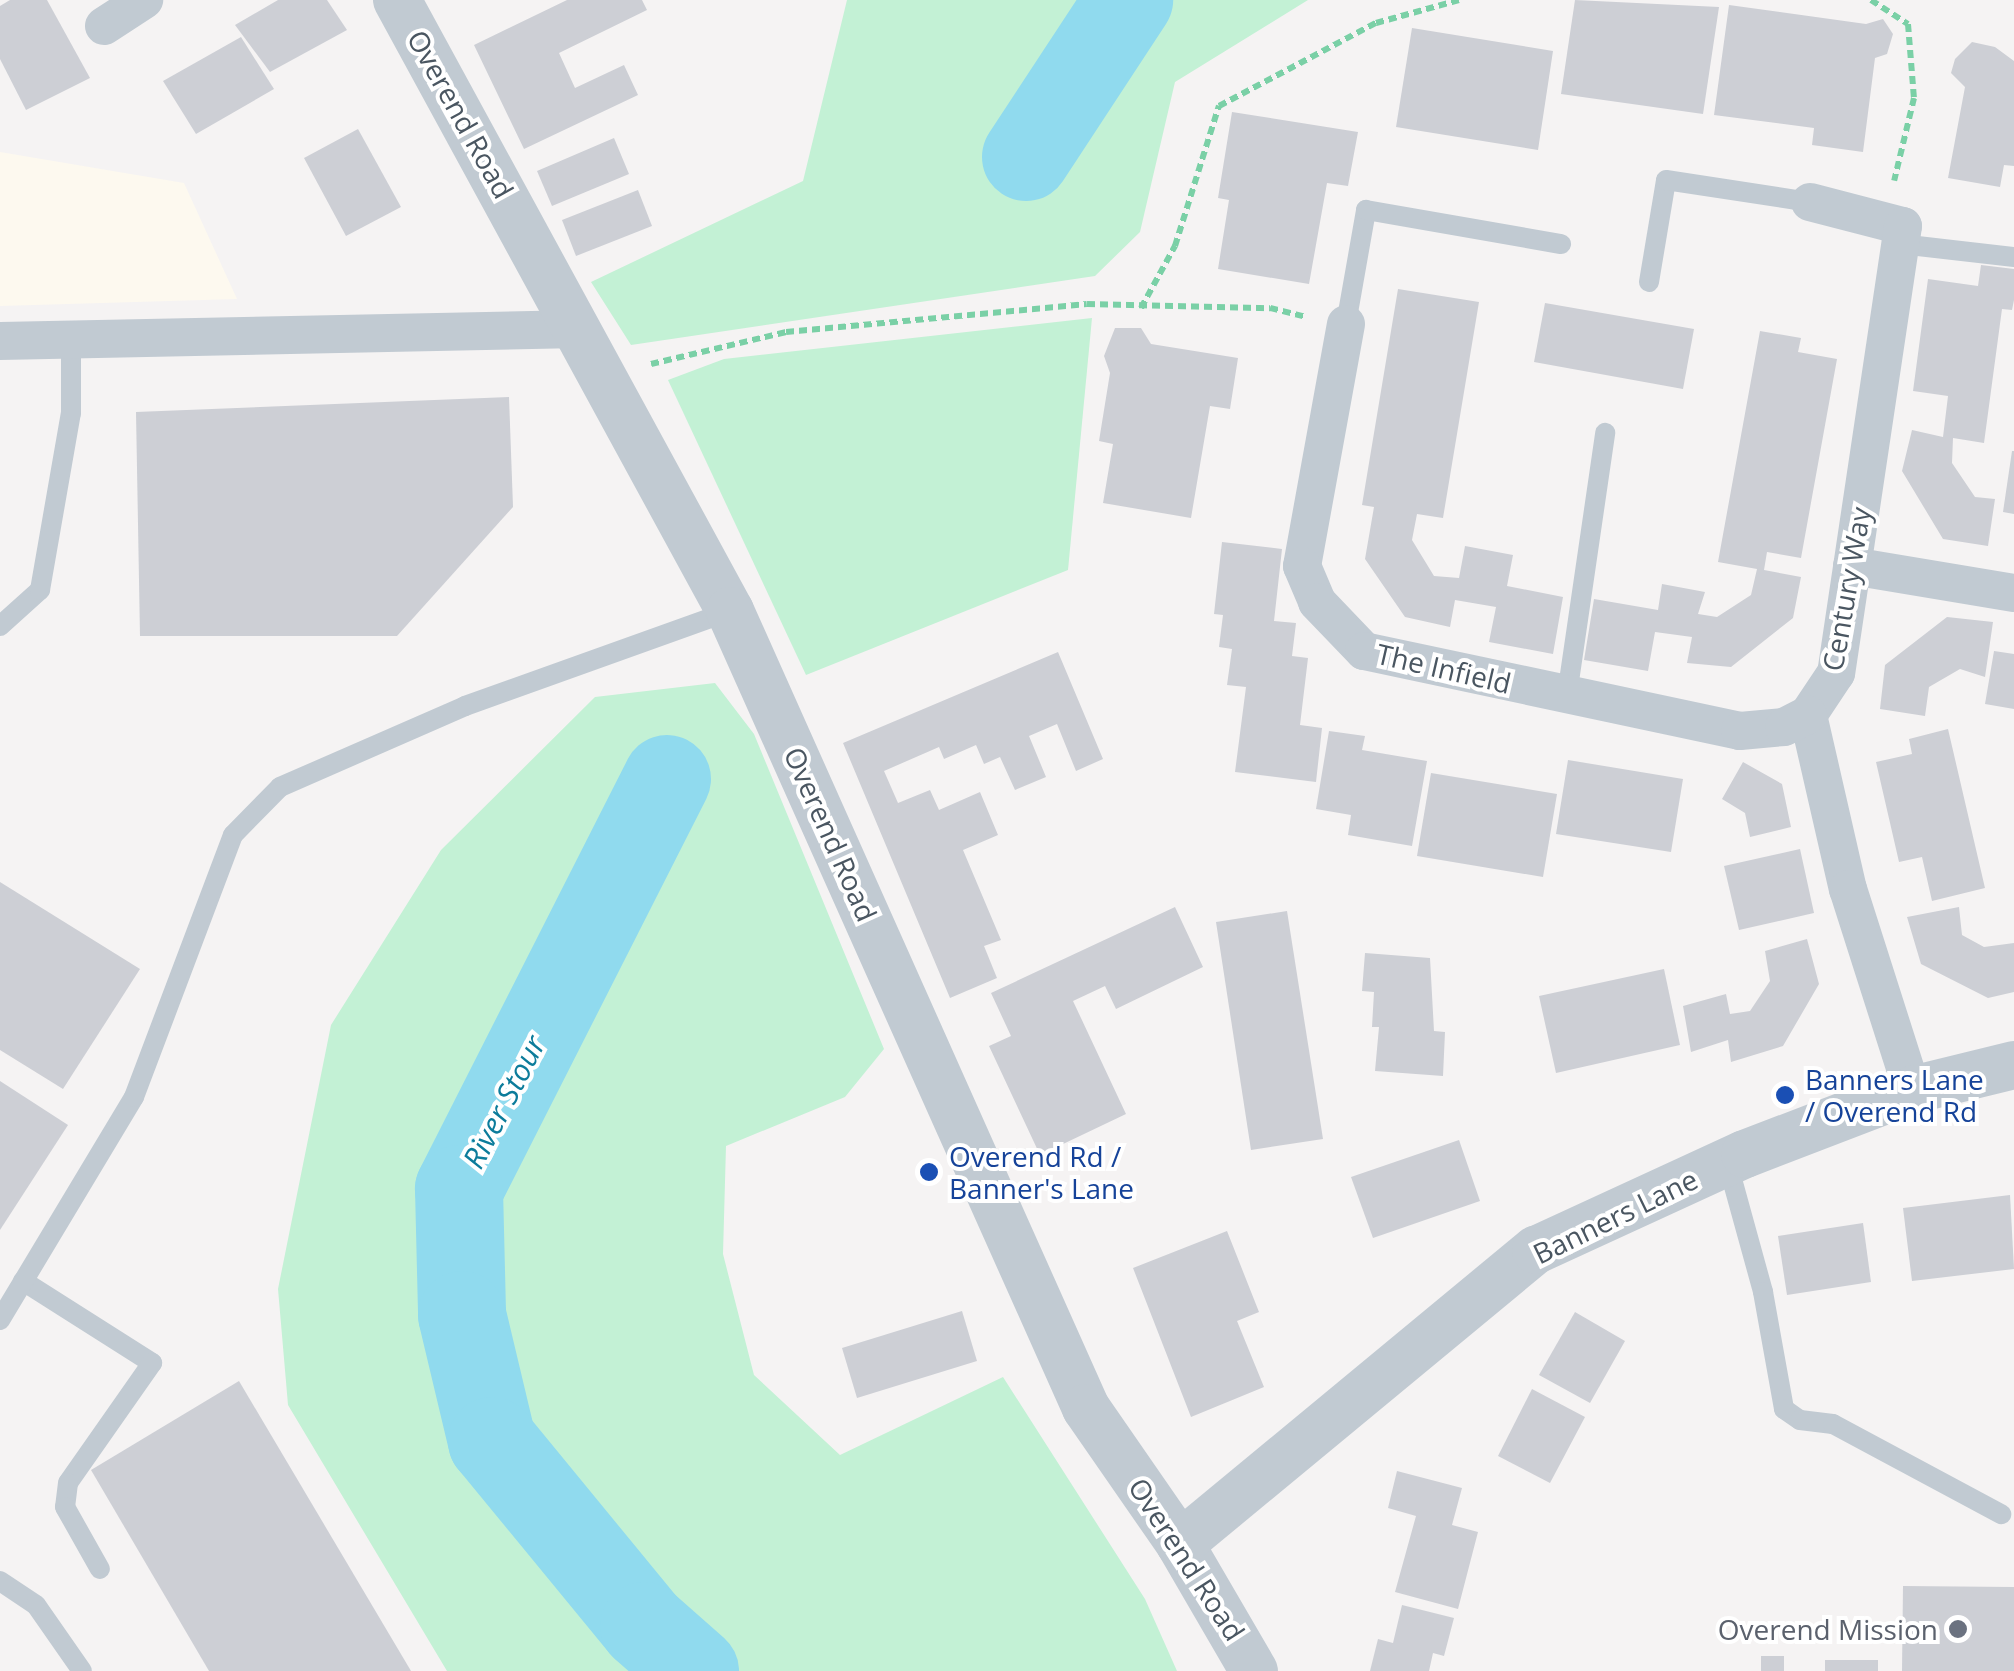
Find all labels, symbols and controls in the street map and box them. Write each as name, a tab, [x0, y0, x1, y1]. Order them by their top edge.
street label: Overend Road	[401, 24, 521, 204]
street label: Century Way	[1815, 504, 1877, 674]
street label: The Infield	[1373, 636, 1515, 700]
street label: Overend Road	[778, 742, 884, 926]
water label: River Stour	[455, 1030, 553, 1174]
place label: Banners Lane / Overend Rd	[1805, 1062, 1984, 1128]
marker: Banners Lane / Overend Rd	[1774, 1084, 1796, 1106]
place label: Overend Rd / Banner's Lane	[949, 1139, 1134, 1205]
marker: Overend Rd / Banner's Lane	[918, 1161, 940, 1183]
street label: Banners Lane	[1527, 1162, 1703, 1270]
street label: Overend Road	[1122, 1471, 1252, 1647]
place label: Overend Mission	[1718, 1612, 1938, 1646]
marker: Overend Mission	[1947, 1618, 1969, 1640]

